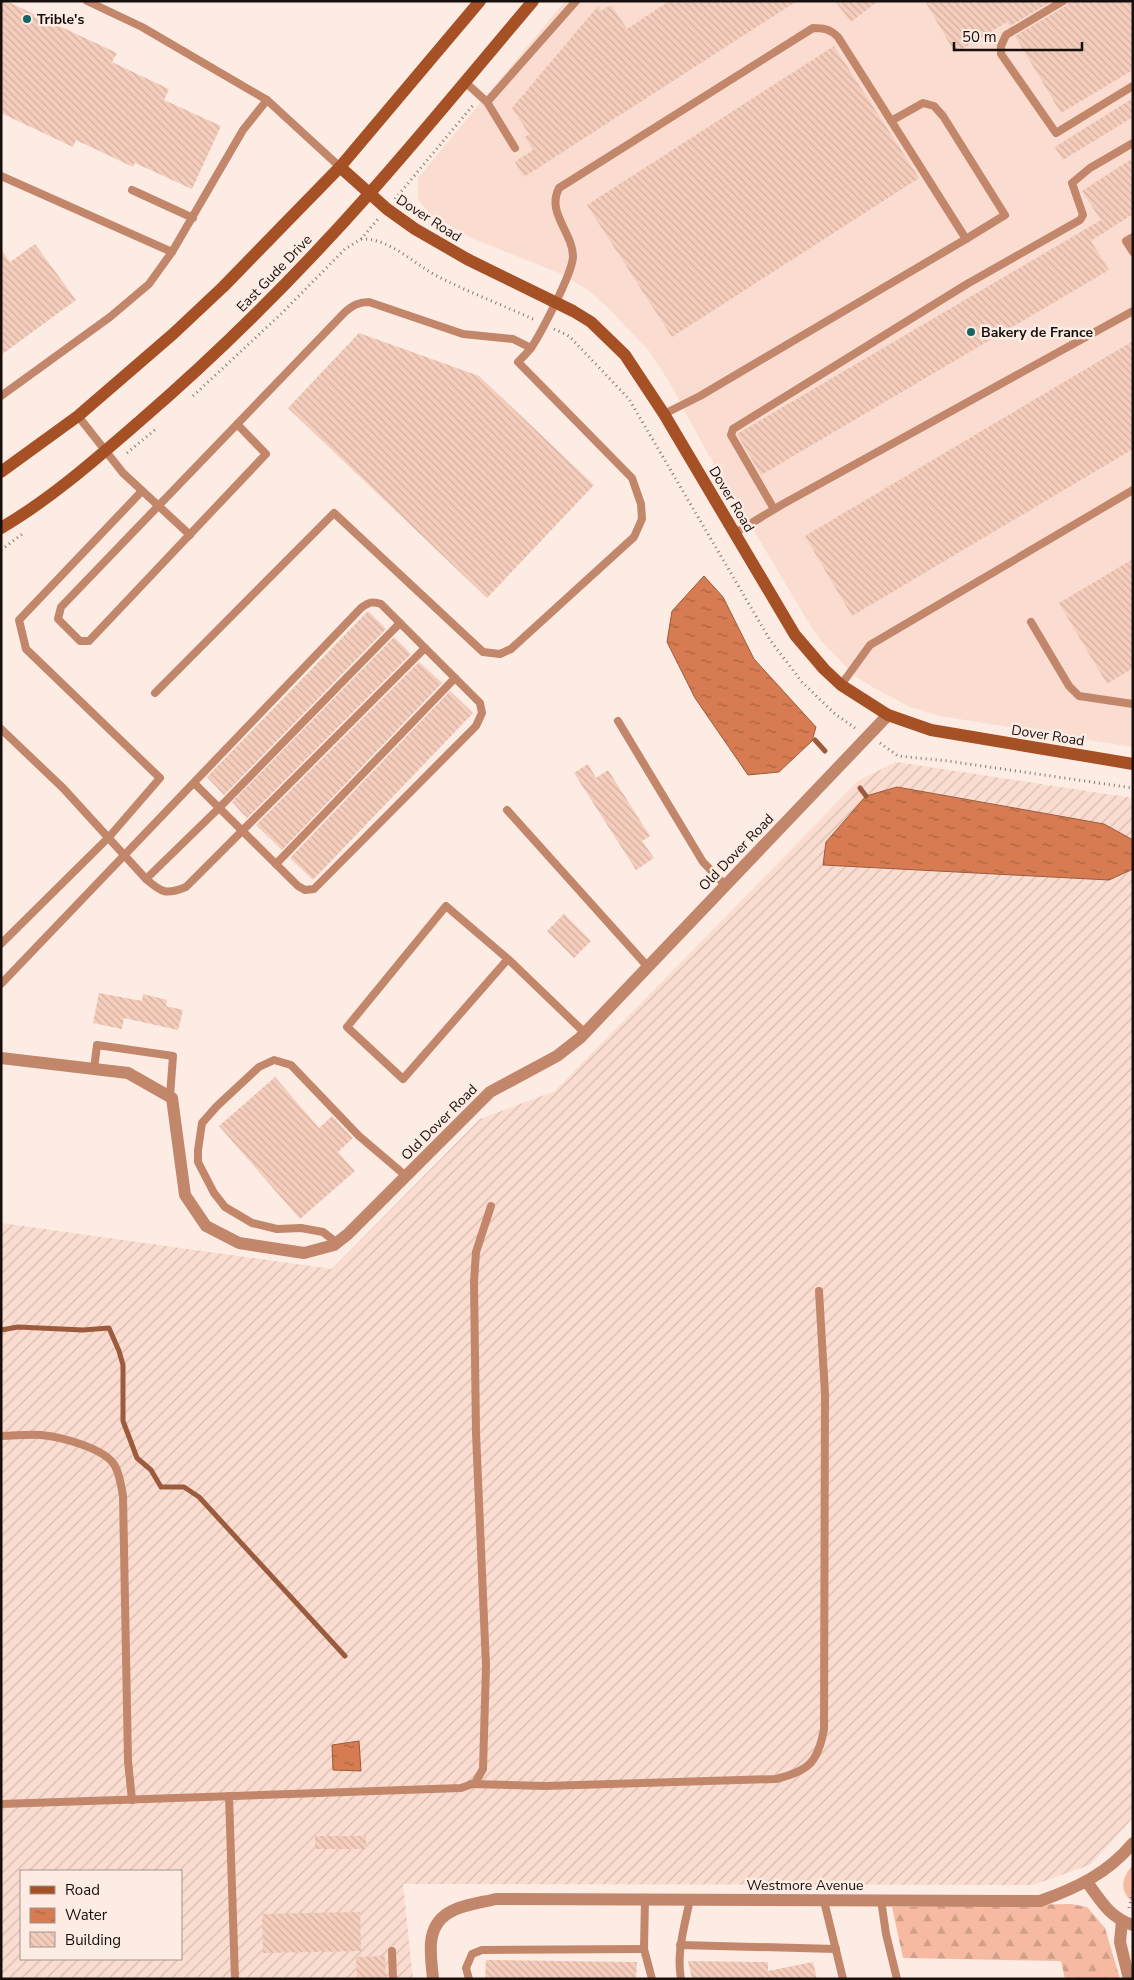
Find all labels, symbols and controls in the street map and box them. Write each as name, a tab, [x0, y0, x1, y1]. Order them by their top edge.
place label: Trible's	[37, 10, 84, 29]
marker: Trible's	[21, 13, 33, 25]
scale bar	[954, 20, 1082, 52]
text: 50 m	[962, 27, 997, 47]
street label: Dover Road	[393, 190, 465, 246]
street label: East Gude Drive	[232, 230, 316, 316]
place label: Bakery de France	[981, 323, 1094, 342]
marker: Bakery de France	[965, 326, 977, 338]
street label: Dover Road	[704, 463, 759, 536]
street label: Dover Road	[1010, 720, 1086, 751]
street label: Old Dover Road	[695, 810, 778, 895]
street label: Old Dover Road	[397, 1080, 482, 1165]
legend	[20, 1870, 182, 1960]
street label: Westmore Avenue	[747, 1876, 864, 1895]
text: Road	[65, 1880, 100, 1900]
text: Water	[65, 1905, 108, 1925]
text: Building	[65, 1930, 121, 1950]

